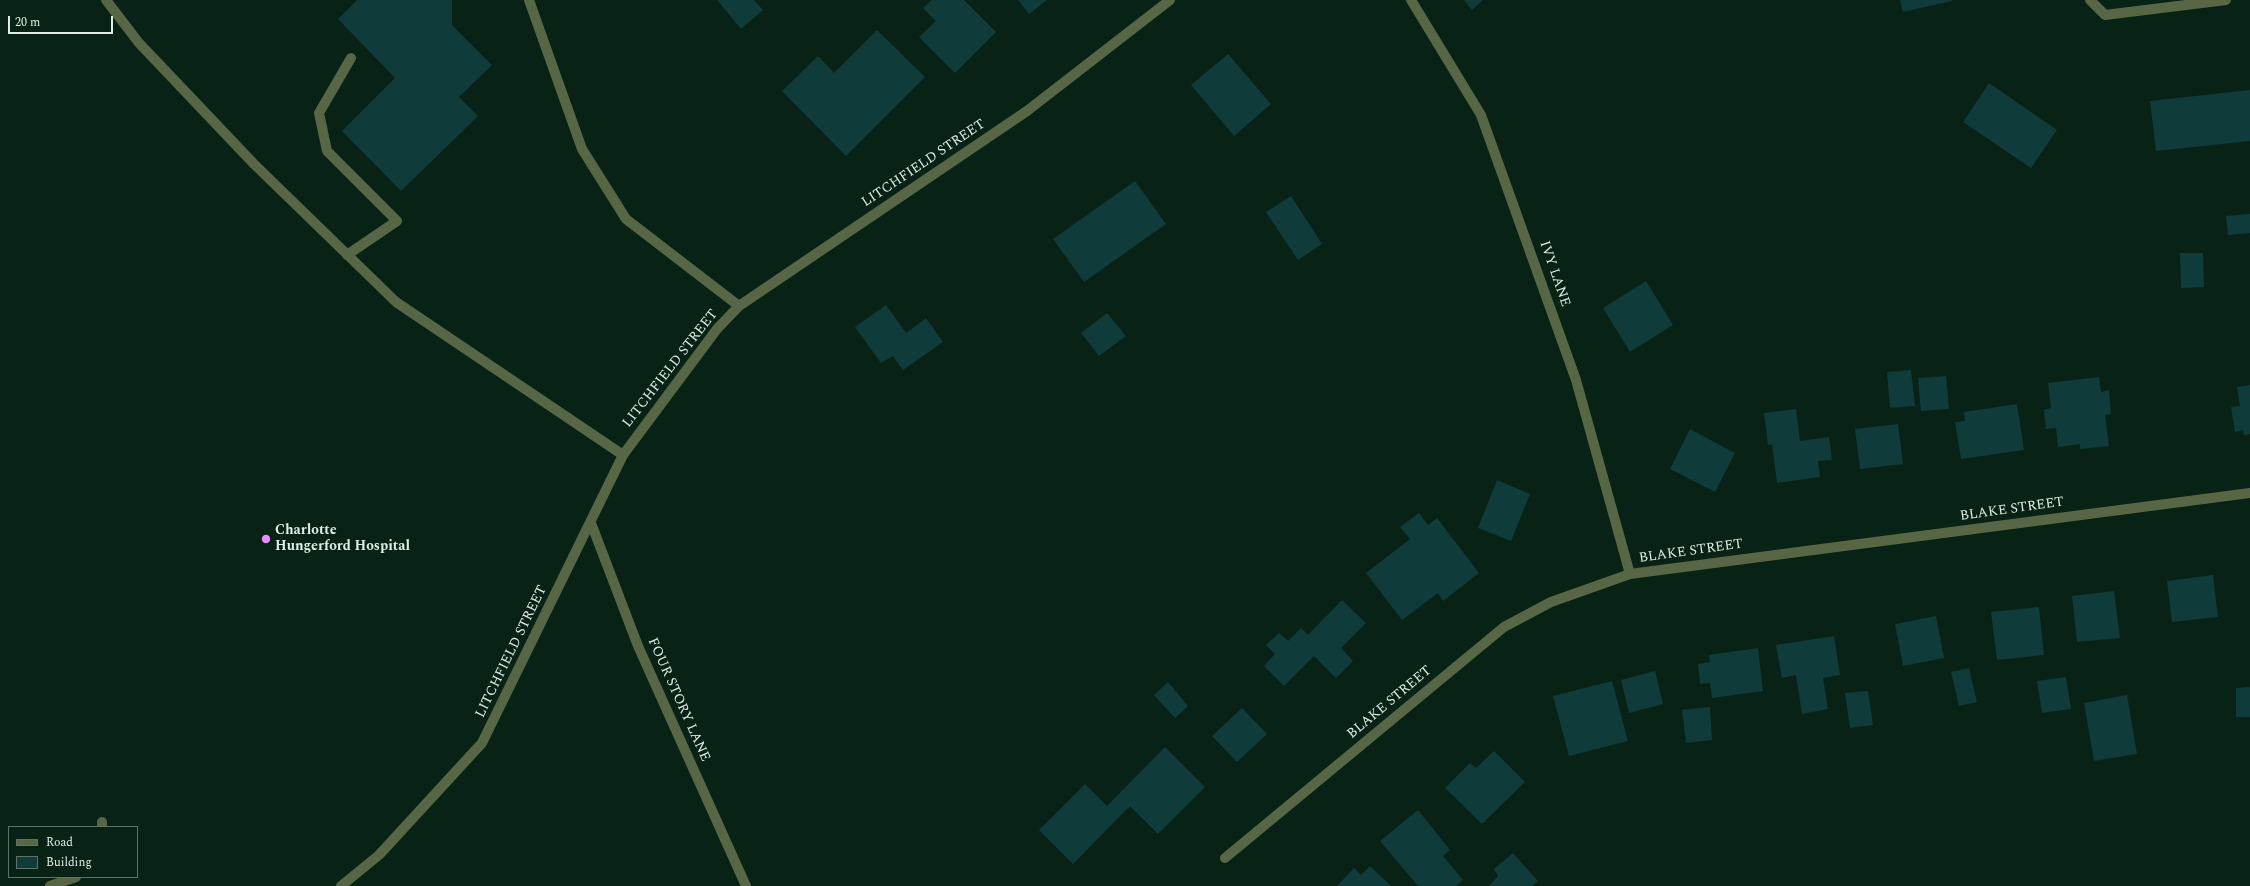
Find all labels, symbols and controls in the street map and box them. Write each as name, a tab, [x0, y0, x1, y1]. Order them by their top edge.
scale bar	[10, 8, 115, 34]
text: 20 m	[15, 13, 40, 32]
street label: LITCHFIELD STREET	[859, 116, 989, 212]
street label: IVY LANE	[1535, 239, 1573, 309]
street label: LITCHFIELD STREET	[620, 307, 722, 431]
street label: BLAKE STREET	[1959, 494, 2065, 526]
place label: Charlotte Hungerford Hospital	[275, 523, 410, 556]
marker: Charlotte Hungerford Hospital	[260, 533, 272, 545]
street label: BLAKE STREET	[1638, 536, 1744, 568]
street label: LITCHFIELD STREET	[473, 583, 551, 721]
street label: FOUR STORY LANE	[643, 636, 713, 764]
street label: BLAKE STREET	[1344, 663, 1436, 743]
legend	[8, 826, 138, 878]
text: Road	[46, 833, 73, 852]
text: Building	[46, 853, 92, 872]

